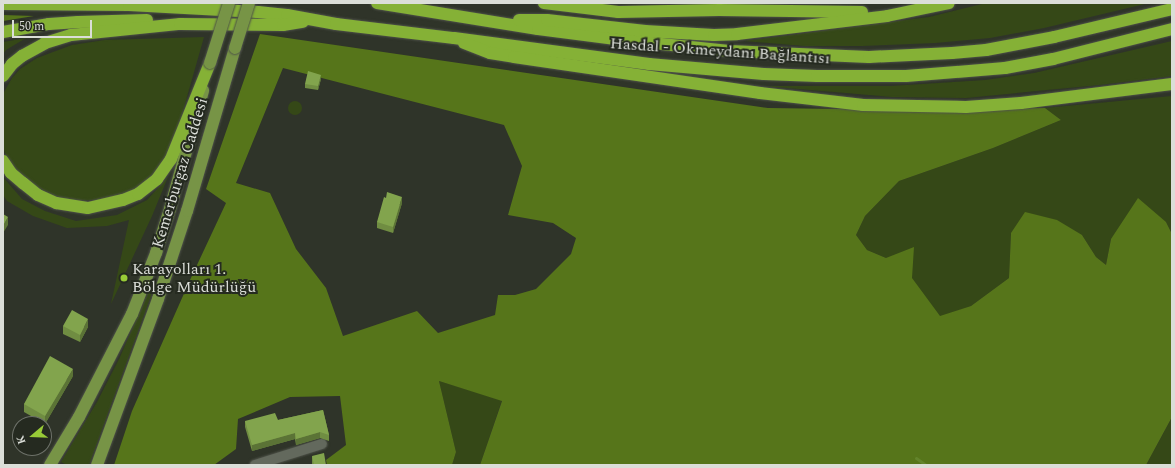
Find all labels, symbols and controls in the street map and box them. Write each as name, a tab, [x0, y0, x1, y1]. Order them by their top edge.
scale bar	[14, 12, 94, 38]
text: 50 m	[19, 17, 44, 36]
street label: Hasdal - Okmeydanı Bağlantısı	[609, 34, 831, 68]
street label: Kemerburgaz Caddesi	[148, 96, 212, 250]
place label: Karayolları 1. Bölge Müdürlüğü	[132, 259, 256, 297]
marker: Karayolları 1. Bölge Müdürlüğü	[119, 273, 129, 283]
north arrow	[12, 416, 52, 456]
text: K	[12, 433, 31, 447]

